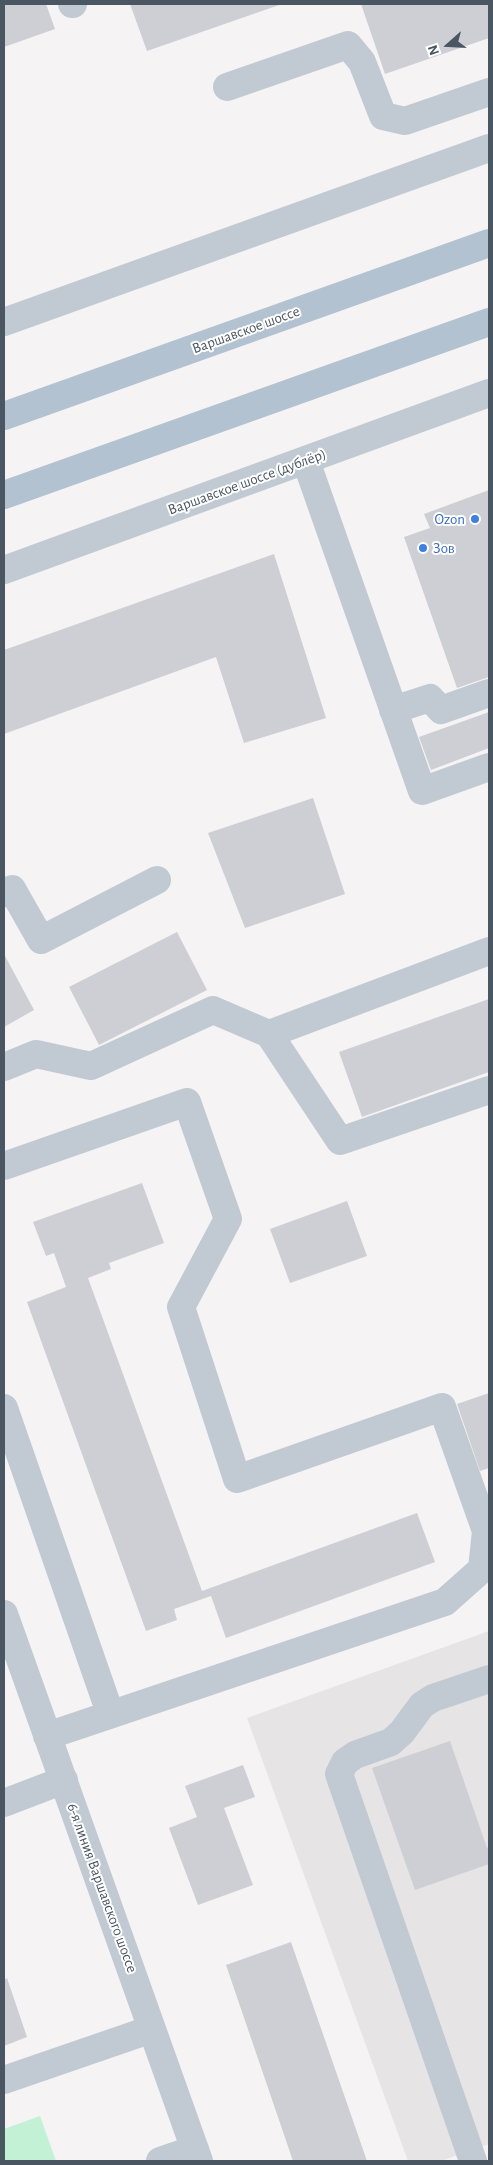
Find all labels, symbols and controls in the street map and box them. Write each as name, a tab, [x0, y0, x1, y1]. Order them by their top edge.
north arrow	[423, 20, 473, 70]
text: N	[426, 43, 442, 57]
street label: Варшавское шоссе	[190, 302, 302, 358]
street label: Варшавское шоссе (дублёр)	[165, 445, 329, 519]
place label: Ozon	[435, 510, 465, 528]
marker: Ozon	[469, 513, 481, 525]
place label: Зов	[433, 539, 455, 557]
marker: Зов	[417, 542, 429, 554]
street label: 6-я линия Варшавского шоссе	[63, 1801, 141, 1975]

